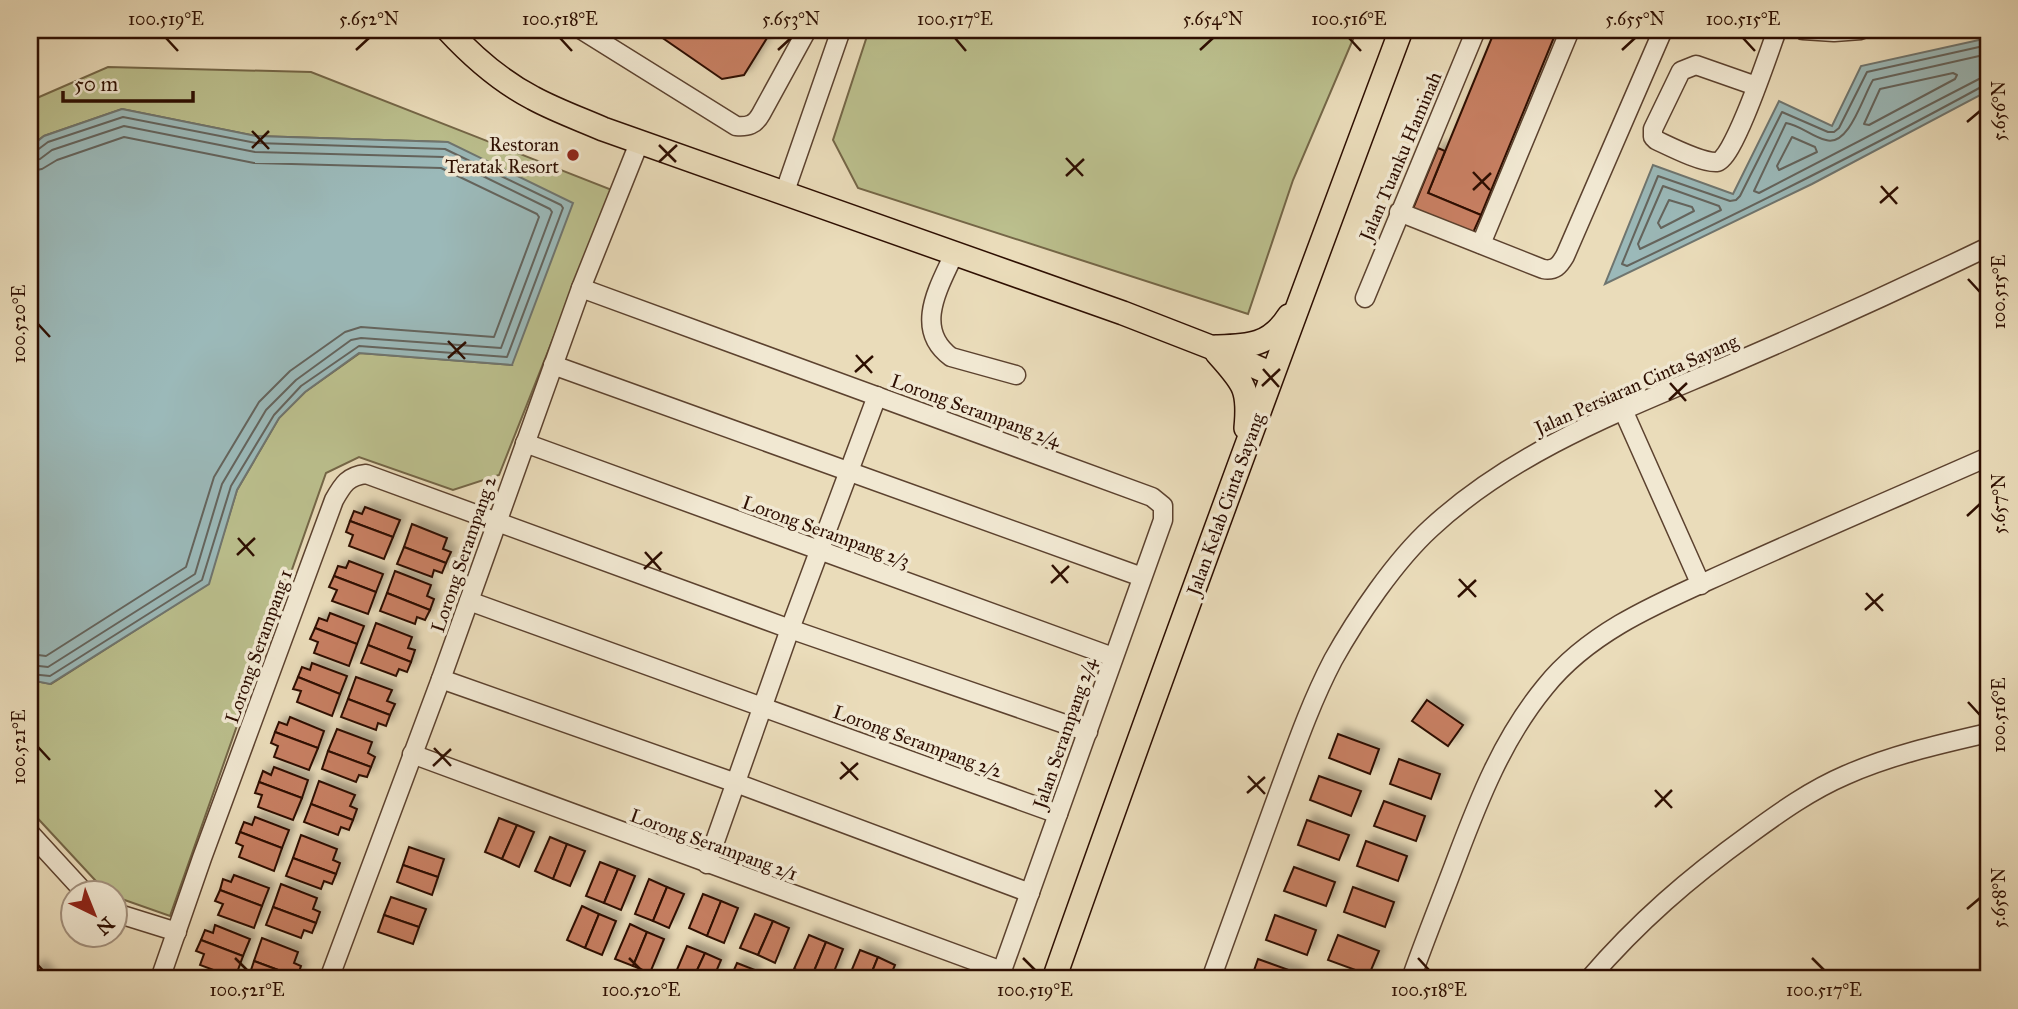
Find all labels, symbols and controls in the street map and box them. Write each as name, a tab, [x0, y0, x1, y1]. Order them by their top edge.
text: 100.519°E	[128, 8, 204, 30]
text: 5.652°N	[339, 8, 399, 30]
text: 100.518°E	[522, 8, 598, 30]
text: 5.653°N	[762, 8, 820, 30]
text: 100.517°E	[917, 8, 993, 30]
text: 5.654°N	[1183, 8, 1243, 30]
text: 100.516°E	[1311, 8, 1387, 30]
text: 5.655°N	[1605, 8, 1665, 30]
text: 100.515°E	[1706, 8, 1780, 30]
scale bar	[63, 60, 192, 104]
street label: Jalan Tuanku Haminah	[1354, 68, 1448, 246]
text: 50 m	[74, 71, 119, 97]
text: 5.656°N	[1988, 81, 2010, 141]
place label: Restoran Teratak Resort	[445, 133, 559, 178]
marker: Restoran Teratak Resort	[565, 147, 581, 163]
text: 100.515°E	[1988, 255, 2010, 329]
text: 100.520°E	[8, 285, 30, 363]
street label: Jalan Persiaran Cinta Sayang	[1529, 329, 1742, 441]
street label: Lorong Serampang 2/4	[887, 369, 1064, 453]
street label: Jalan Kelab Cinta Sayang	[1181, 410, 1270, 601]
street label: Lorong Serampang 2	[426, 472, 502, 636]
text: 5.657°N	[1988, 474, 2010, 534]
street label: Lorong Serampang 2/3	[739, 490, 913, 573]
street label: Lorong Serampang 1	[220, 566, 298, 727]
street label: Jalan Serampang 2/4	[1027, 654, 1102, 814]
text: 100.516°E	[1988, 677, 2010, 753]
street label: Lorong Serampang 2/2	[830, 700, 1006, 784]
text: 100.521°E	[8, 709, 30, 785]
street label: Lorong Serampang 2/1	[627, 803, 801, 886]
text: 5.658°N	[1988, 868, 2010, 928]
north arrow	[60, 880, 130, 950]
text: N	[92, 912, 119, 940]
text: 100.521°E	[209, 979, 285, 1001]
text: 100.520°E	[602, 979, 680, 1001]
text: 100.519°E	[997, 979, 1073, 1001]
text: 100.518°E	[1391, 979, 1467, 1001]
text: 100.517°E	[1786, 979, 1862, 1001]

